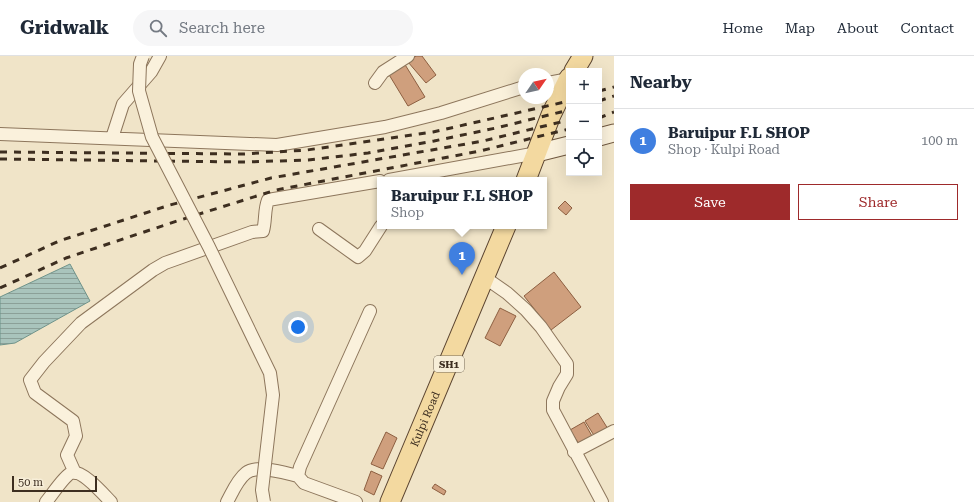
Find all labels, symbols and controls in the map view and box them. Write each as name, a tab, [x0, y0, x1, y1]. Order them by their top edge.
search box	[133, 10, 413, 46]
text: Gridwalk	[20, 16, 109, 39]
icon: search	[147, 17, 169, 39]
text: Search here	[179, 19, 265, 37]
text: Home	[722, 20, 763, 36]
text: Map	[785, 20, 815, 36]
text: About	[837, 20, 879, 36]
text: Contact	[901, 20, 954, 36]
north arrow	[518, 68, 554, 104]
map controls	[566, 68, 602, 176]
button: +	[566, 68, 602, 104]
text: Nearby	[630, 72, 692, 92]
button: −	[566, 104, 602, 140]
text: Baruipur F.L SHOP	[668, 124, 810, 142]
text: 1	[639, 133, 647, 148]
text: 100 m	[921, 133, 958, 148]
button: locate	[566, 140, 602, 176]
text: Shop · Kulpi Road	[668, 142, 780, 157]
popup	[377, 177, 547, 229]
button: Save	[630, 184, 790, 220]
button: Share	[798, 184, 958, 220]
text: Baruipur F.L SHOP	[391, 187, 533, 205]
text: Shop	[391, 205, 424, 220]
pin: 1	[449, 242, 475, 275]
your location	[288, 317, 308, 337]
road number: SH1	[434, 356, 464, 372]
street label: Kulpi Road	[408, 390, 442, 449]
scale bar	[12, 474, 97, 493]
text: 50 m	[18, 476, 43, 489]

